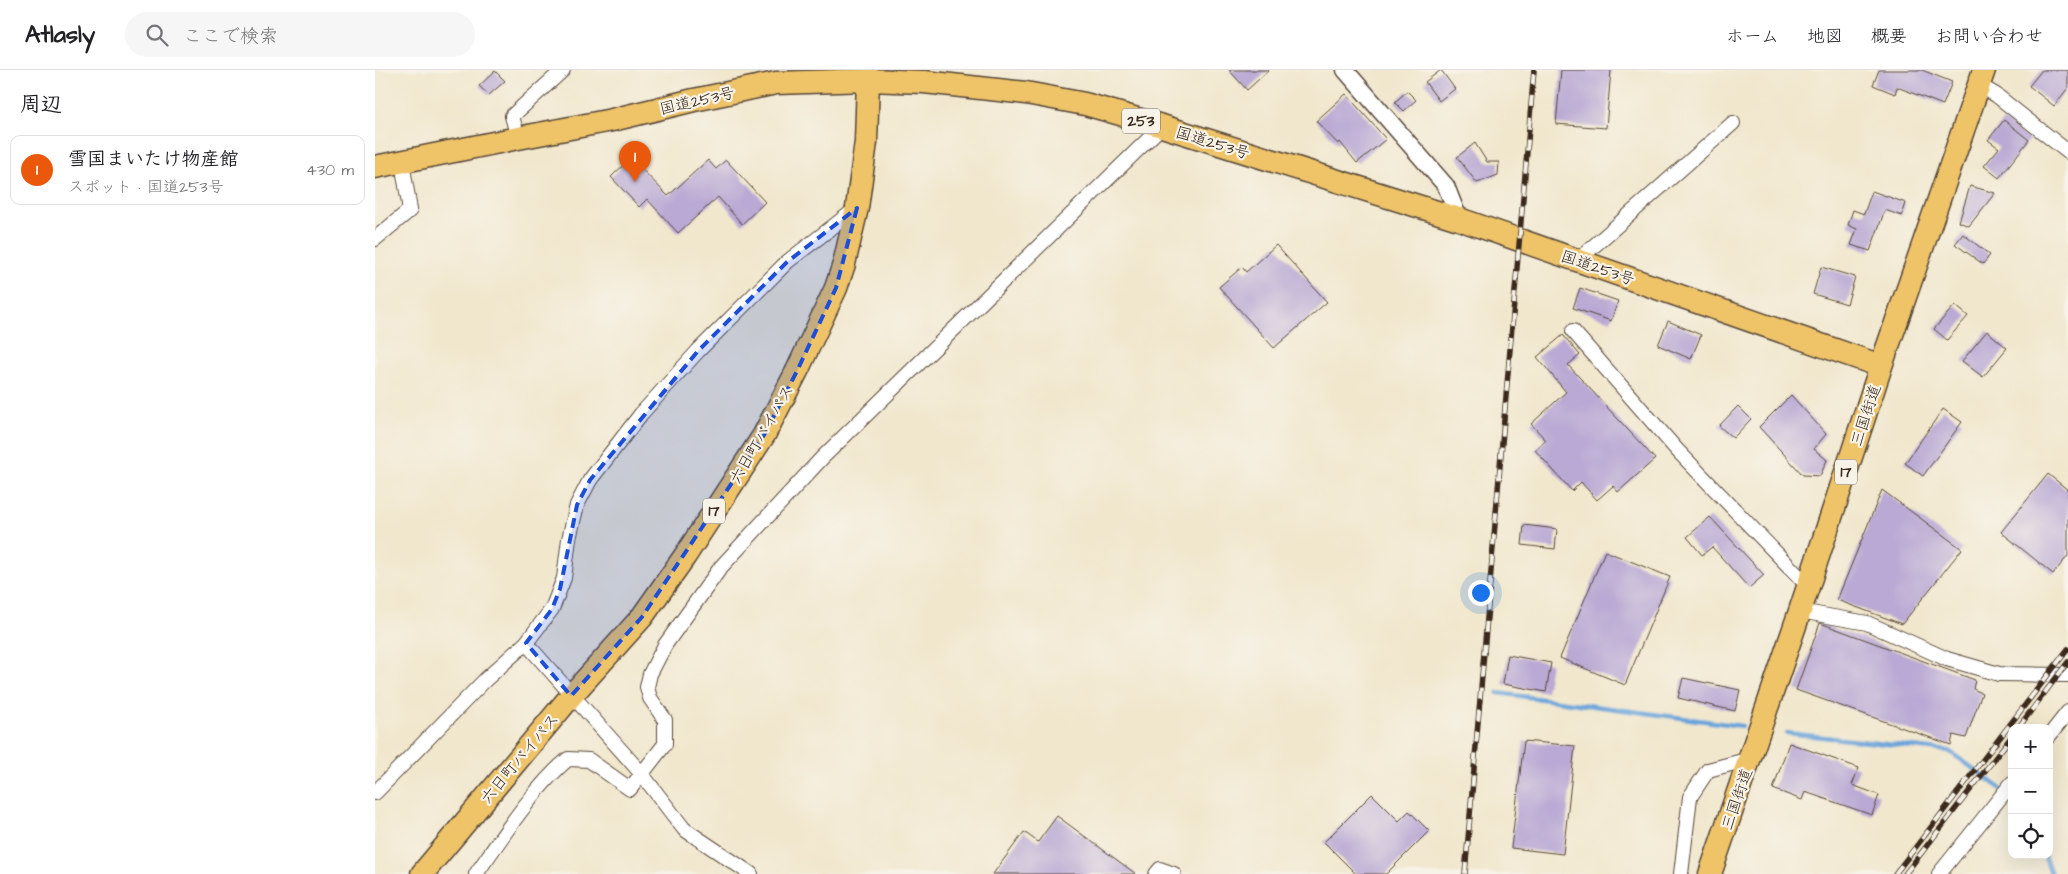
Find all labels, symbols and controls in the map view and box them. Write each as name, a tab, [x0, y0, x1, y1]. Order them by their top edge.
search box	[125, 12, 475, 57]
text: Atlasly	[25, 18, 95, 52]
icon: search	[143, 21, 171, 49]
text: ここで検索	[183, 23, 278, 50]
text: ホーム	[1726, 24, 1779, 49]
text: 地図	[1807, 24, 1843, 49]
text: 概要	[1871, 24, 1907, 49]
text: お問い合わせ	[1935, 24, 2043, 49]
street label: 国道253号	[657, 82, 737, 120]
text: 周辺	[20, 90, 62, 119]
road number: 253	[1122, 108, 1160, 134]
street label: 国道253号	[1173, 121, 1253, 165]
pin: 1	[619, 141, 651, 182]
text: 雪国まいたけ物産館	[68, 146, 239, 173]
text: 1	[36, 159, 38, 181]
text: 430 m	[306, 159, 354, 181]
text: スポット · 国道253号	[68, 176, 224, 198]
street label: 国道253号	[1558, 245, 1637, 291]
street label: 六日町バイパス	[724, 381, 799, 488]
street label: 三国街道	[1846, 381, 1886, 449]
road number: 17	[1835, 460, 1857, 484]
road number: 17	[703, 498, 725, 524]
your location	[1468, 580, 1494, 606]
street label: 六日町バイパス	[475, 709, 564, 808]
map controls	[2008, 724, 2053, 859]
button: +	[2008, 724, 2053, 769]
street label: 三国街道	[1716, 765, 1758, 833]
button: −	[2008, 769, 2053, 814]
button: locate	[2008, 814, 2053, 859]

